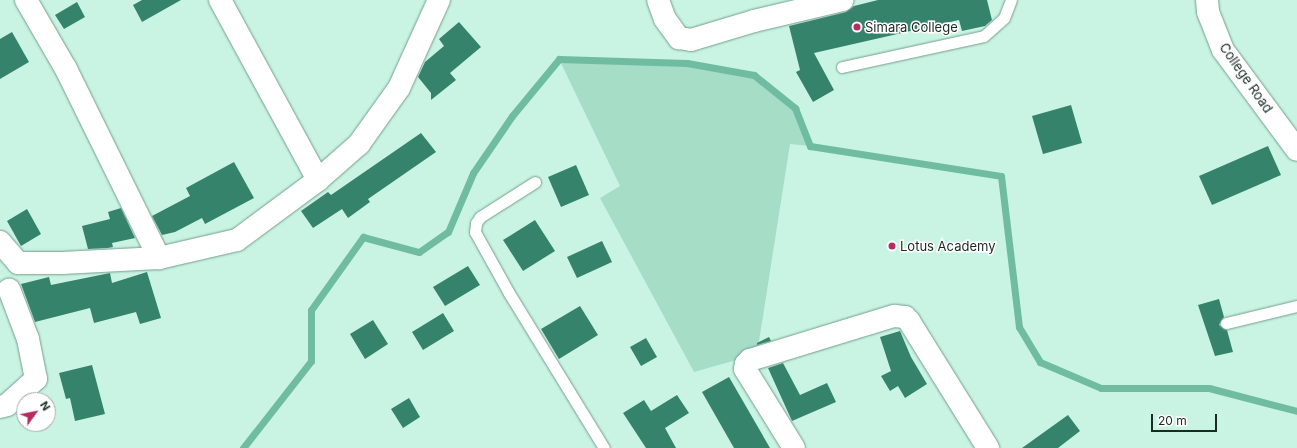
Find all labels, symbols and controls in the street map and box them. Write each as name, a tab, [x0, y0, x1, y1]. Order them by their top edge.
place label: Simara College	[865, 19, 958, 35]
marker: Simara College	[852, 22, 862, 32]
street label: College Road	[1216, 40, 1276, 116]
place label: Lotus Academy	[900, 238, 995, 254]
marker: Lotus Academy	[887, 241, 897, 251]
north arrow	[16, 392, 56, 432]
text: N	[37, 399, 53, 413]
scale bar	[1153, 406, 1219, 432]
text: 20 m	[1158, 413, 1187, 428]

